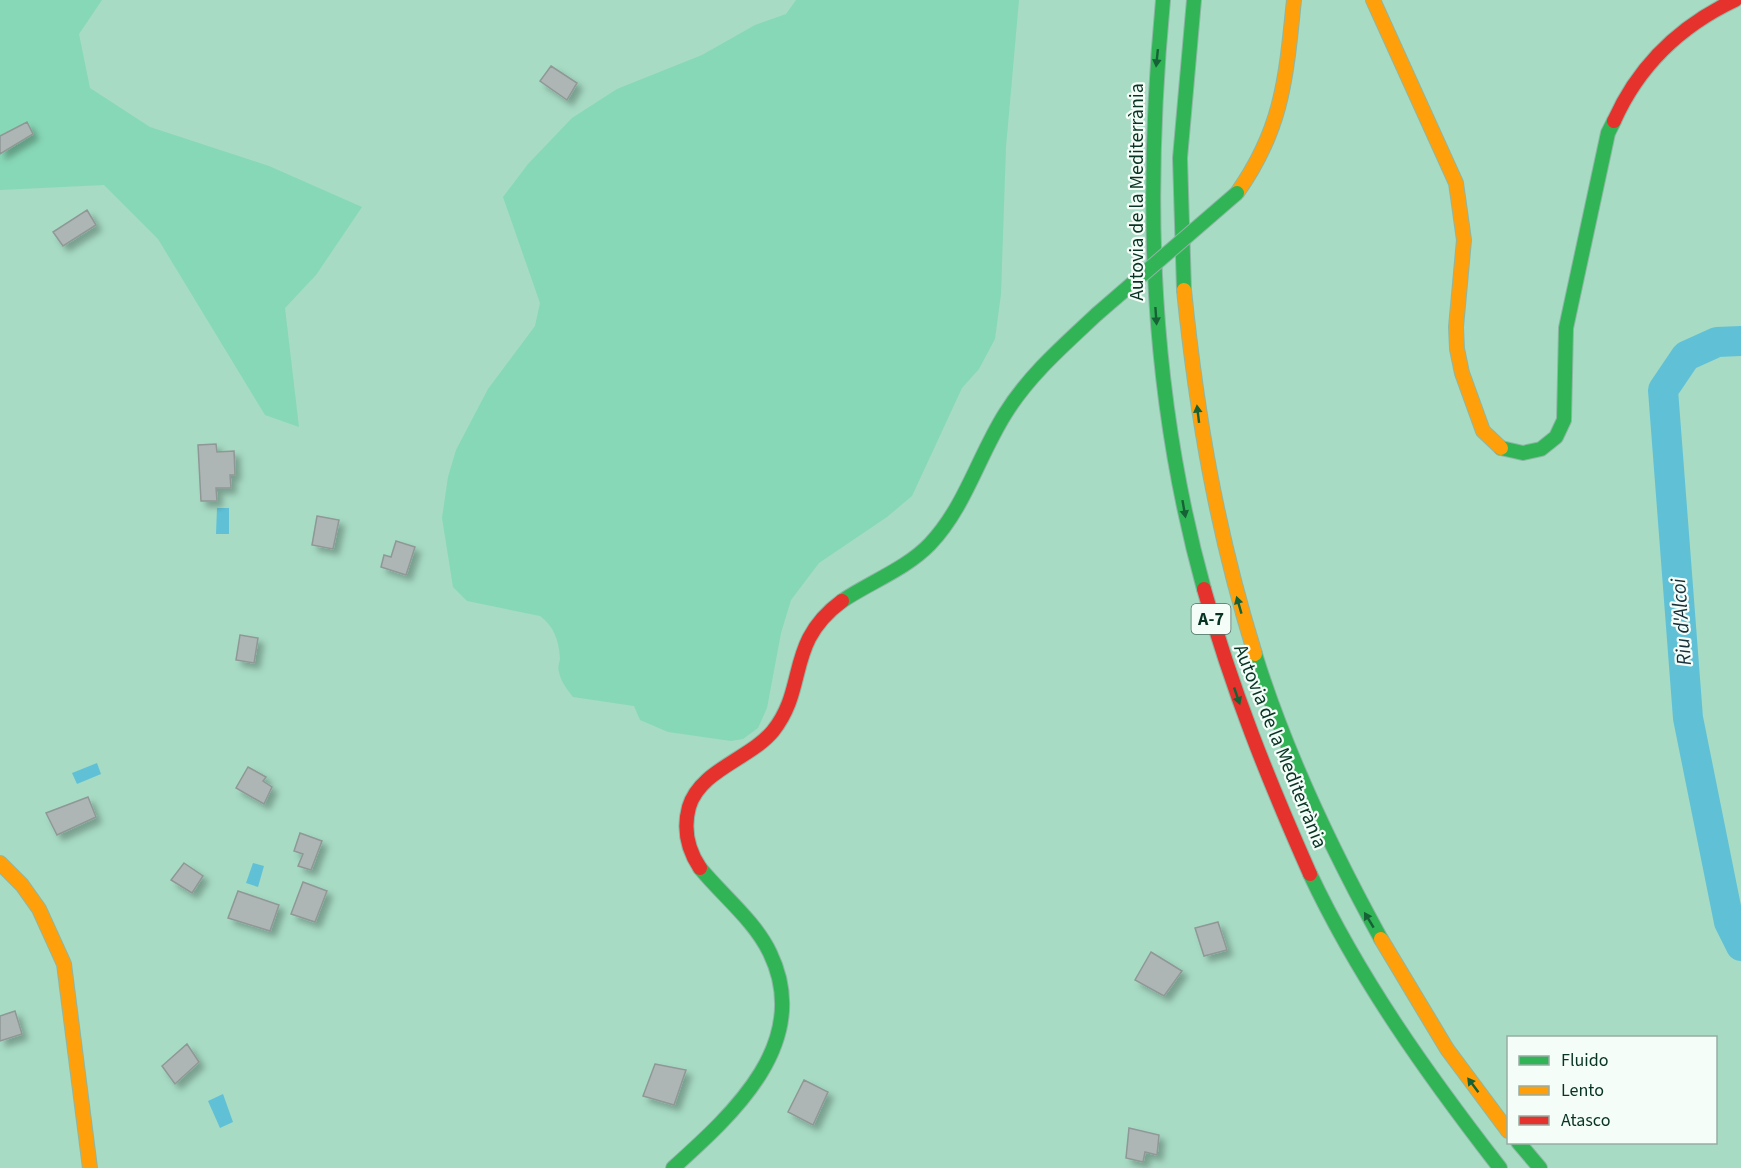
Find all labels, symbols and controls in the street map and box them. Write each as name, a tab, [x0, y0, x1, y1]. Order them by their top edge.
one-way arrow	[1152, 49, 1162, 68]
street label: Autovia de la Mediterrània	[1123, 83, 1151, 301]
one-way arrow	[1151, 306, 1161, 325]
one-way arrow	[1193, 405, 1203, 424]
one-way arrow	[1180, 499, 1189, 518]
water label: Riu d'Alcoi	[1663, 576, 1699, 667]
one-way arrow	[1234, 596, 1243, 614]
road number: A-7	[1192, 604, 1230, 634]
street label: Autovia de la Mediterrània	[1226, 640, 1334, 853]
one-way arrow	[1232, 687, 1242, 705]
one-way arrow	[1363, 912, 1374, 928]
legend	[1507, 1036, 1717, 1144]
text: Fluido	[1561, 1048, 1608, 1073]
one-way arrow	[1466, 1077, 1479, 1093]
text: Lento	[1561, 1078, 1604, 1103]
text: Atasco	[1561, 1108, 1610, 1133]

